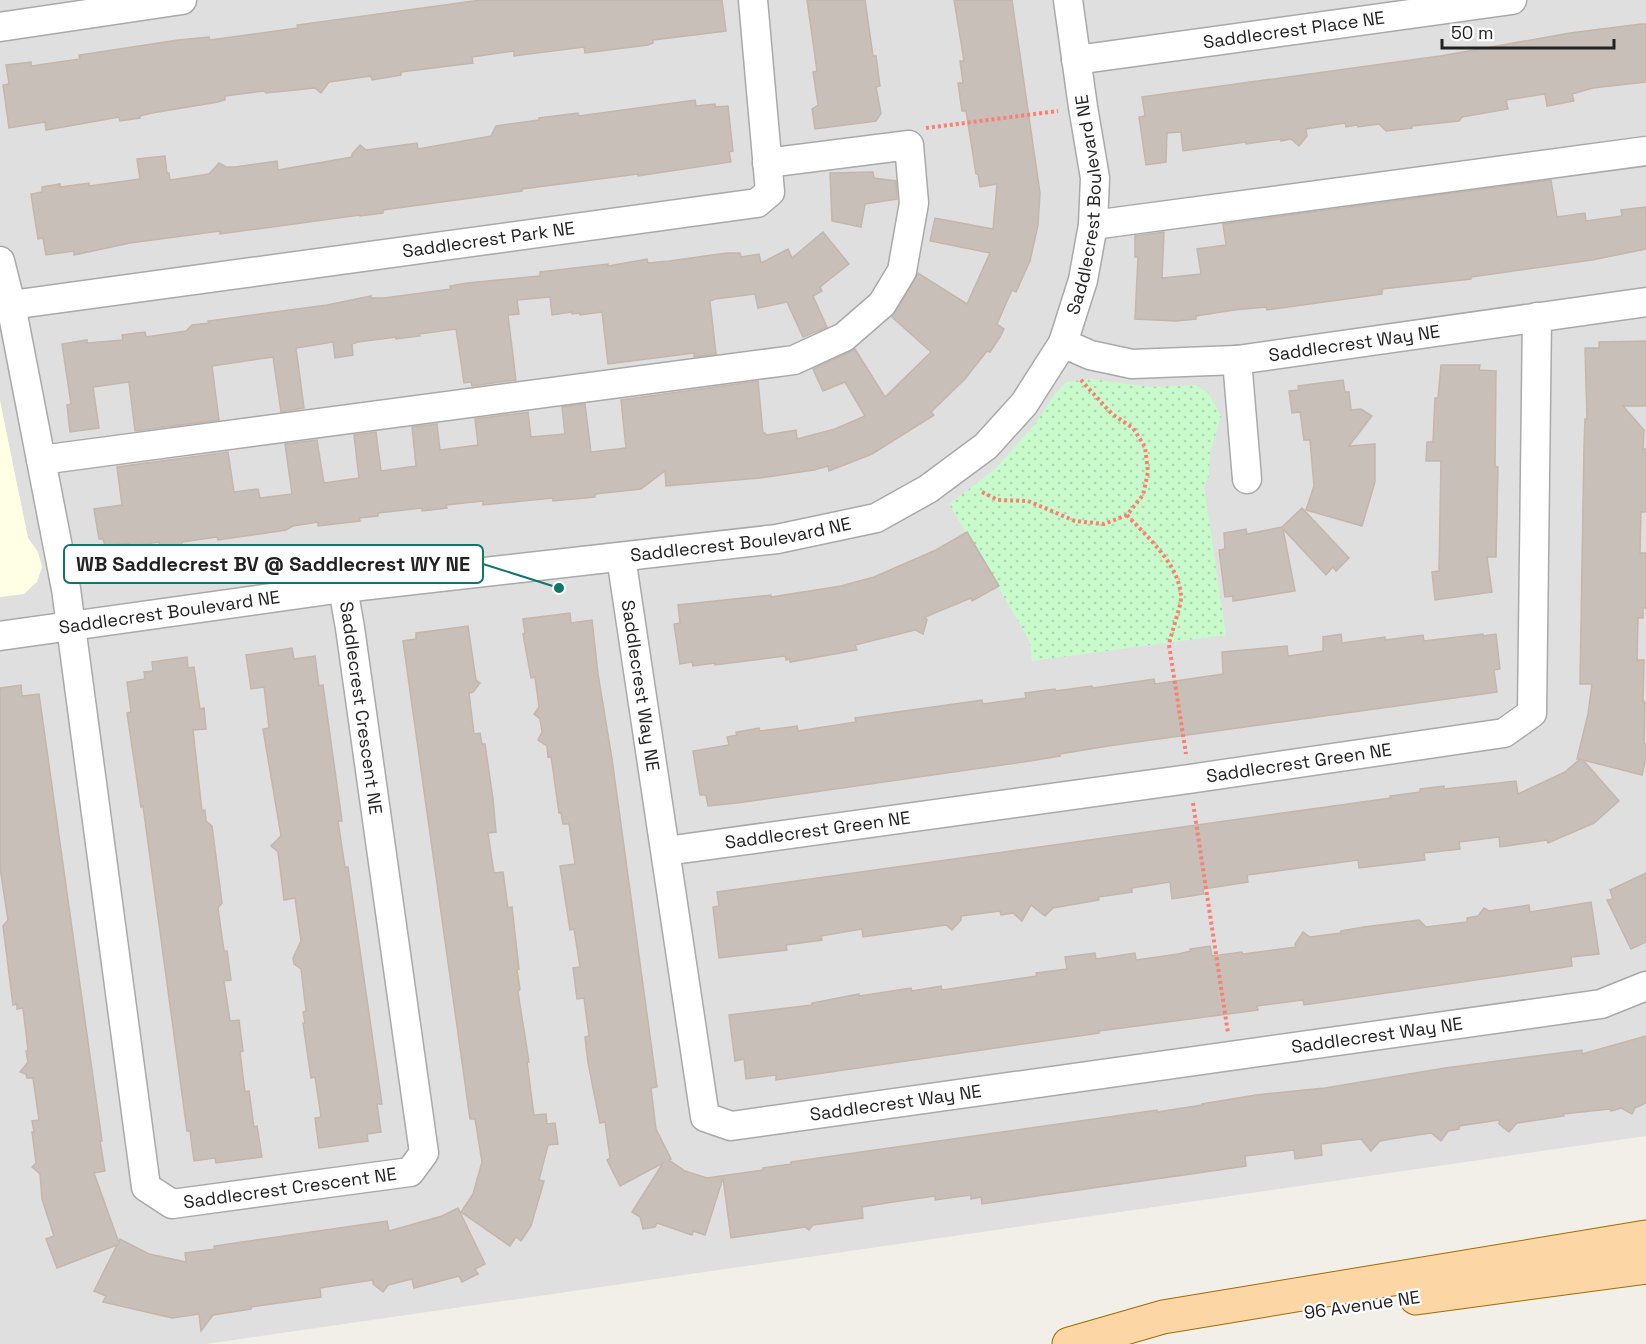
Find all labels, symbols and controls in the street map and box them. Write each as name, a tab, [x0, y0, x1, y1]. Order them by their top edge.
street label: Saddlecrest Place NE	[1202, 6, 1386, 53]
scale bar	[1442, 12, 1614, 50]
text: 50 m	[1451, 21, 1493, 44]
street label: Saddlecrest Boulevard NE	[1061, 93, 1106, 317]
street label: Saddlecrest Park NE	[401, 216, 576, 262]
street label: Saddlecrest Way NE	[1267, 319, 1441, 366]
street label: Saddlecrest Boulevard NE	[629, 512, 853, 566]
callout: WB Saddlecrest BV @ Saddlecrest WY NE	[64, 545, 483, 583]
text: WB Saddlecrest BV @ Saddlecrest WY NE	[76, 551, 470, 577]
street label: Saddlecrest Boulevard NE	[57, 585, 281, 639]
street label: Saddlecrest Way NE	[617, 598, 665, 773]
street label: Saddlecrest Crescent NE	[335, 600, 388, 816]
street label: Saddlecrest Green NE	[1205, 738, 1393, 787]
street label: Saddlecrest Green NE	[723, 805, 912, 854]
street label: Saddlecrest Way NE	[1290, 1012, 1464, 1058]
street label: Saddlecrest Way NE	[808, 1079, 983, 1126]
street label: Saddlecrest Crescent NE	[182, 1162, 398, 1213]
street label: 96 Avenue NE	[1303, 1285, 1421, 1324]

